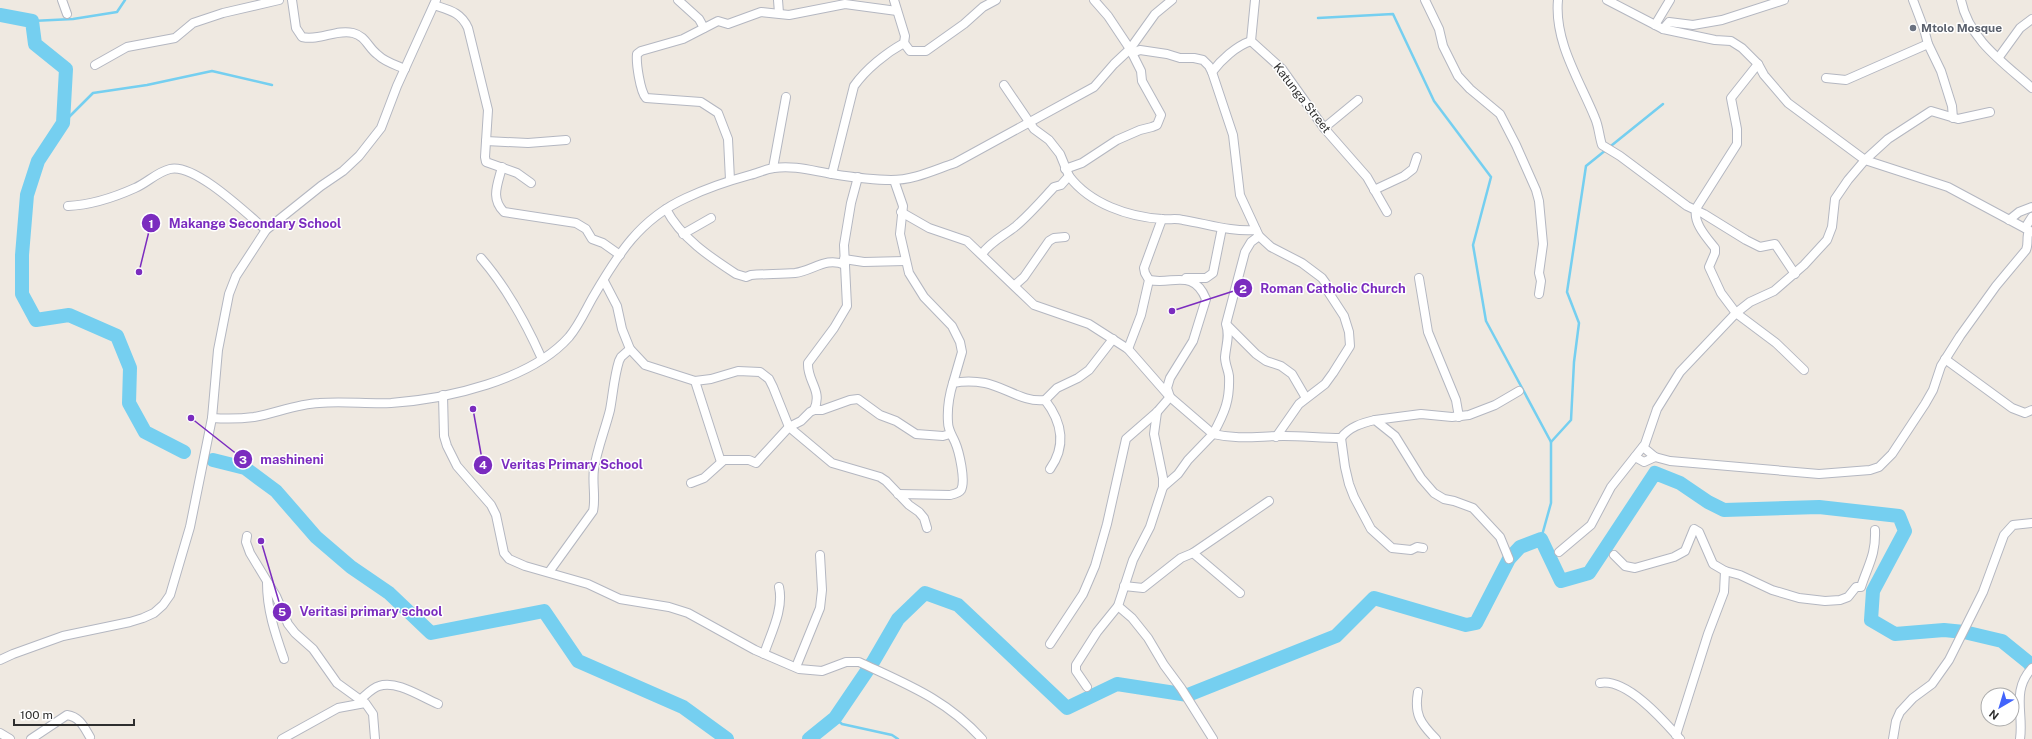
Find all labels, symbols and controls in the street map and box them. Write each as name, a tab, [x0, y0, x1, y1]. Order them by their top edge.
place label: Mtolo Mosque	[1921, 21, 2002, 35]
marker: Mtolo Mosque	[1908, 23, 1918, 33]
street label: Katunga Street	[1270, 60, 1334, 136]
callout: Makange Secondary School	[141, 211, 350, 236]
text: Makange Secondary School	[169, 216, 341, 231]
text: 1	[148, 217, 154, 231]
callout: Roman Catholic Church	[1233, 276, 1414, 301]
text: Roman Catholic Church	[1260, 281, 1406, 296]
text: 2	[1239, 282, 1247, 296]
callout: mashineni	[233, 447, 332, 472]
text: mashineni	[260, 452, 324, 467]
callout: Veritas Primary School	[473, 452, 651, 477]
text: 3	[239, 453, 247, 467]
text: Veritas Primary School	[501, 457, 643, 472]
text: 4	[479, 458, 487, 472]
callout: Veritasi primary school	[272, 599, 451, 624]
text: Veritasi primary school	[300, 604, 442, 619]
text: 5	[278, 605, 286, 619]
north arrow	[1980, 687, 2020, 727]
scale bar	[14, 701, 134, 727]
text: 100 m	[20, 708, 53, 722]
text: N	[1987, 708, 2001, 722]

